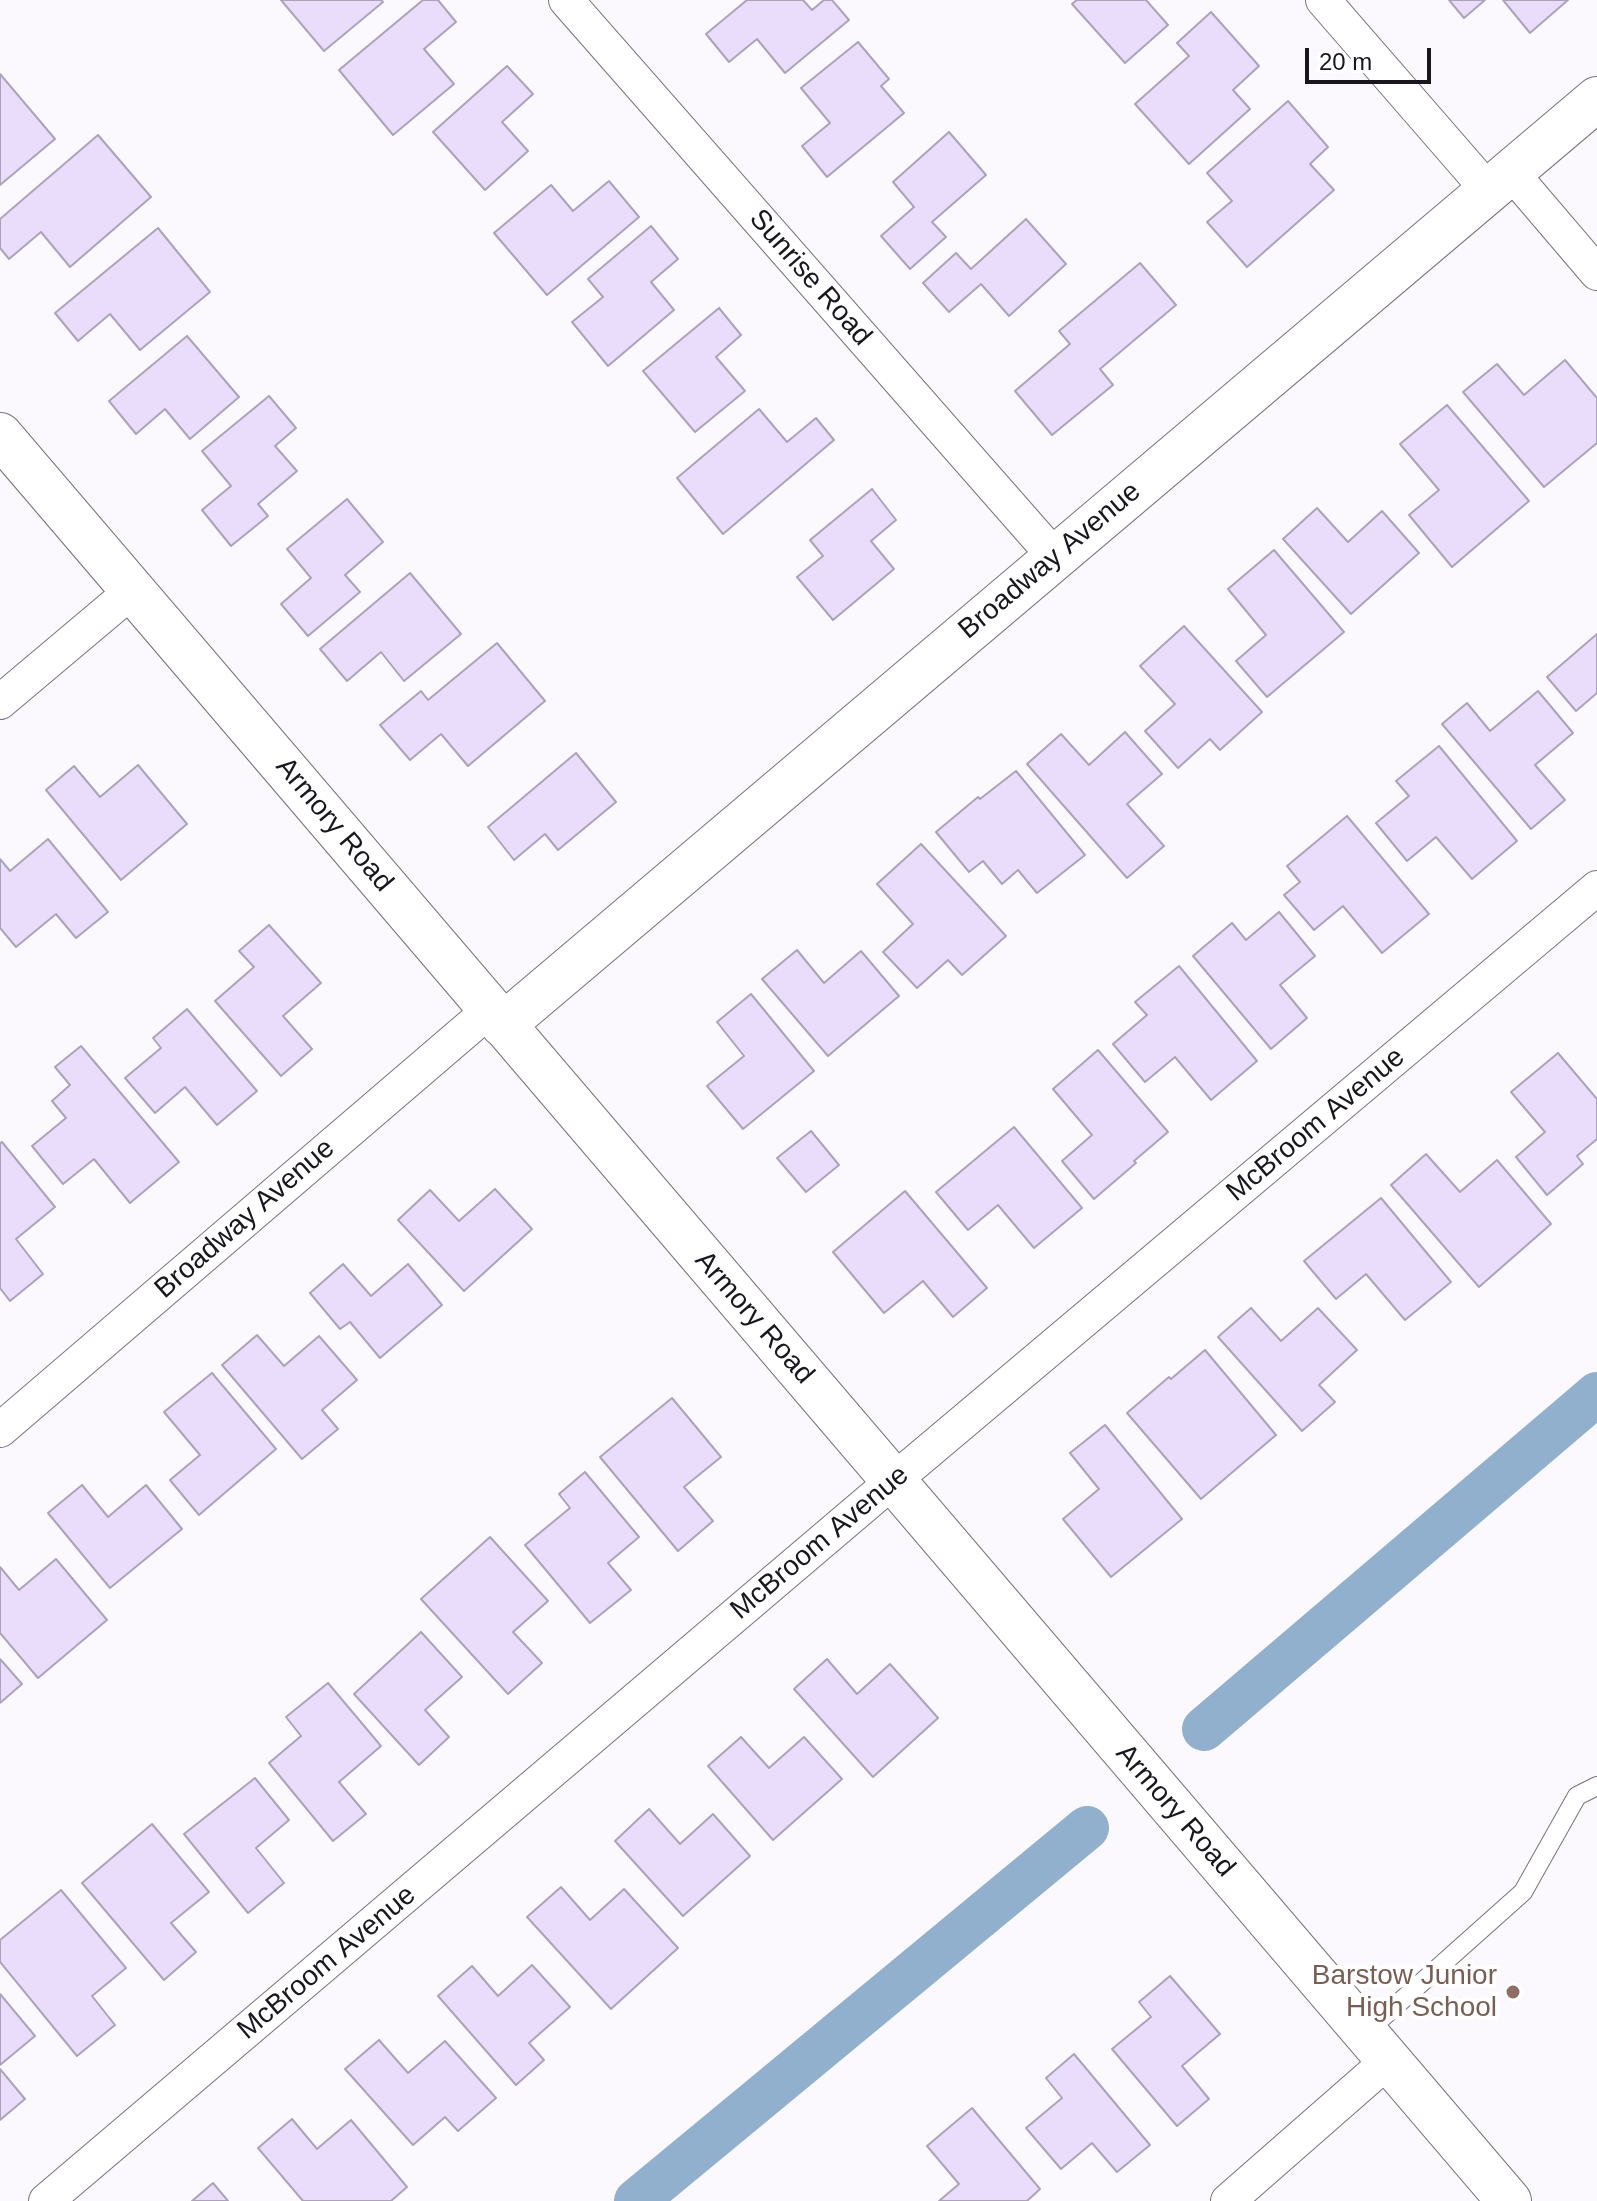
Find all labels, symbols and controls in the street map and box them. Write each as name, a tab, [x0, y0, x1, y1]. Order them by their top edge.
scale bar	[1309, 32, 1435, 82]
text: 20 m	[1319, 48, 1372, 75]
street label: Sunrise Road	[742, 203, 878, 353]
street label: Broadway Avenue	[952, 475, 1148, 647]
street label: Armory Road	[268, 751, 400, 899]
street label: McBroom Avenue	[1220, 1041, 1412, 1209]
street label: Broadway Avenue	[148, 1132, 342, 1306]
street label: Armory Road	[687, 1245, 821, 1391]
street label: McBroom Avenue	[724, 1459, 916, 1627]
street label: Armory Road	[1108, 1738, 1242, 1884]
street label: McBroom Avenue	[231, 1879, 423, 2047]
place label: Barstow Junior High School	[1312, 1959, 1497, 2025]
marker: Barstow Junior High School	[1504, 1983, 1522, 2001]

